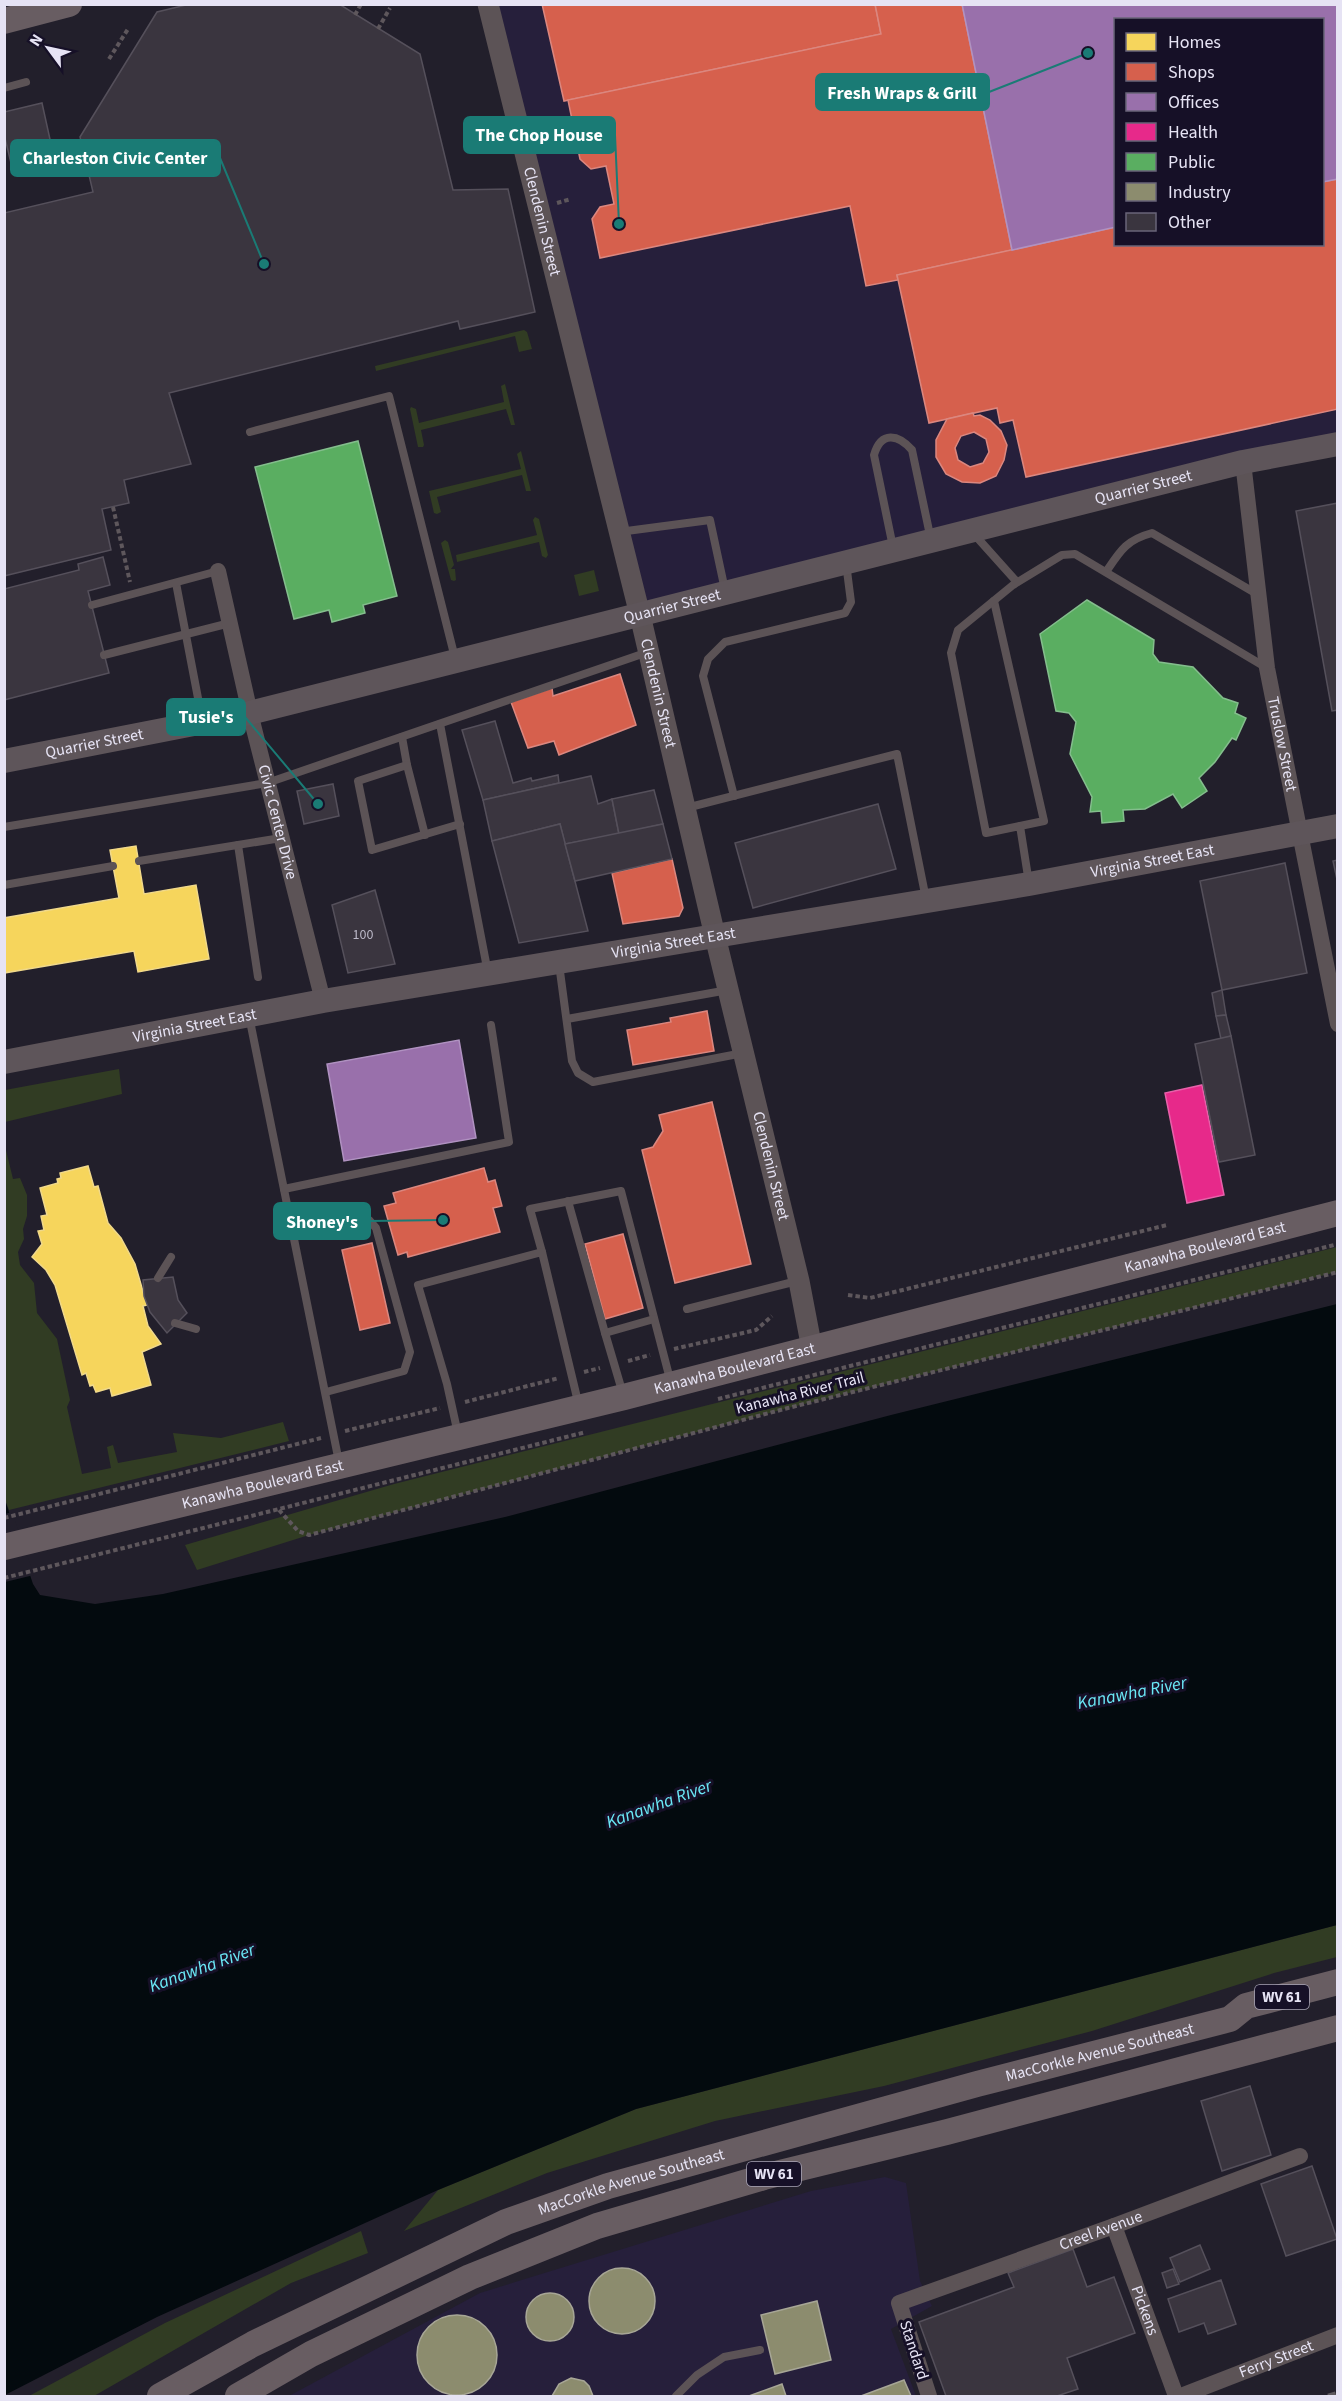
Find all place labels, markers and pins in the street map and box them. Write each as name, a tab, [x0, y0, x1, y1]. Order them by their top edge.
callout: Fresh Wraps & Grill	[816, 74, 989, 110]
callout: The Chop House	[464, 117, 615, 153]
callout: Charleston Civic Center	[11, 140, 220, 176]
callout: Tusie's	[167, 699, 245, 735]
callout: Shoney's	[274, 1203, 370, 1239]

